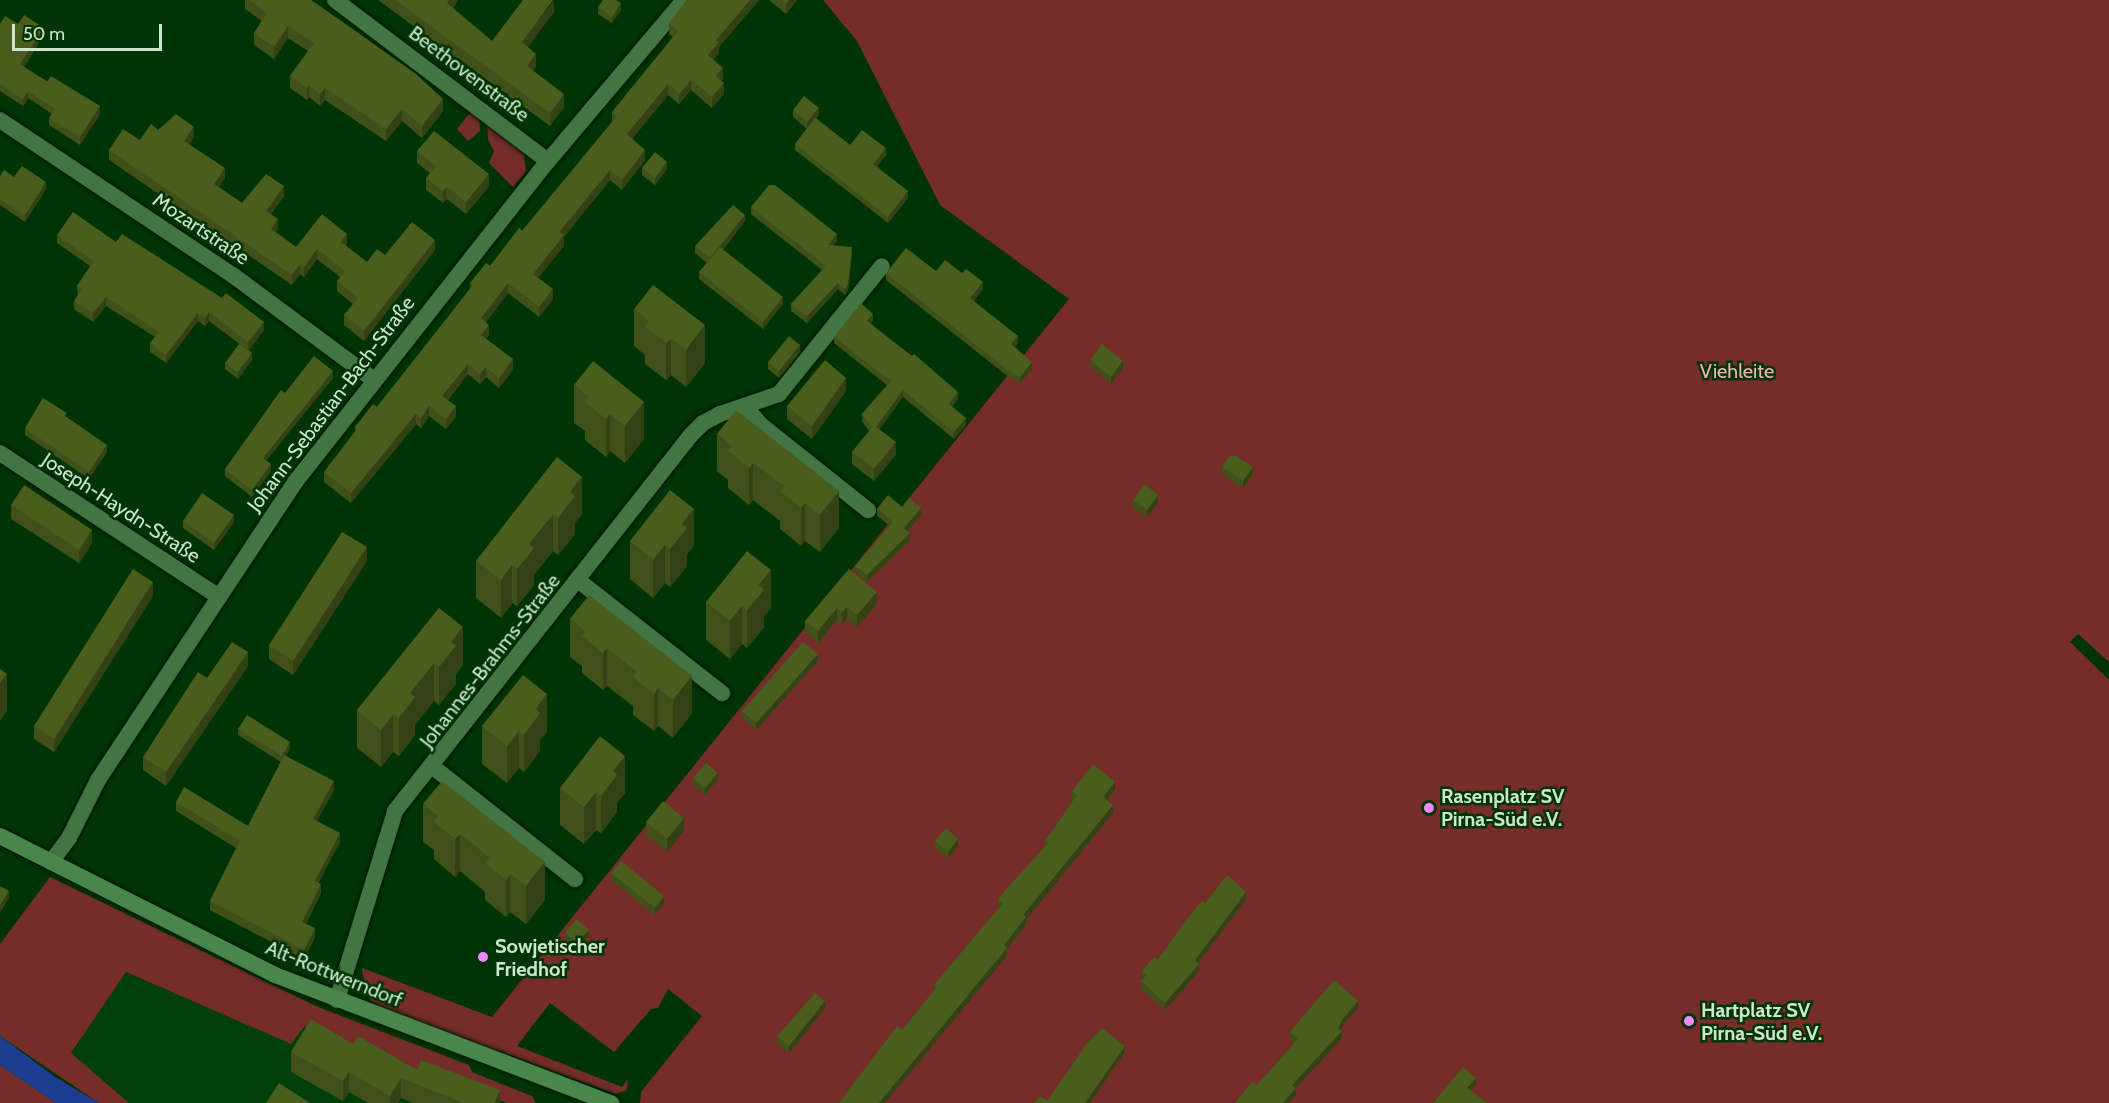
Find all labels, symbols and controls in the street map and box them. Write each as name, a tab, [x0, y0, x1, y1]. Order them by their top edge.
scale bar	[15, 12, 165, 50]
street label: Beethovenstraße	[404, 21, 534, 127]
text: 50 m	[23, 23, 65, 45]
street label: Mozartstraße	[148, 188, 254, 270]
street label: Johann-Sebastian-Bach-Straße	[242, 292, 420, 516]
park label: Viehleite	[1700, 359, 1774, 383]
street label: Joseph-Haydn-Straße	[37, 448, 205, 568]
street label: Johannes-Brahms-Straße	[415, 569, 565, 753]
place label: Rasenplatz SV Pirna-Süd e.V.	[1441, 784, 1564, 831]
marker: Rasenplatz SV Pirna-Süd e.V.	[1422, 801, 1436, 815]
place label: Sowjetischer Friedhof	[495, 934, 605, 981]
street label: Alt-Rottwerndorf	[262, 936, 406, 1012]
marker: Sowjetischer Friedhof	[476, 950, 490, 964]
place label: Hartplatz SV Pirna-Süd e.V.	[1701, 998, 1822, 1045]
marker: Hartplatz SV Pirna-Süd e.V.	[1682, 1014, 1696, 1028]

